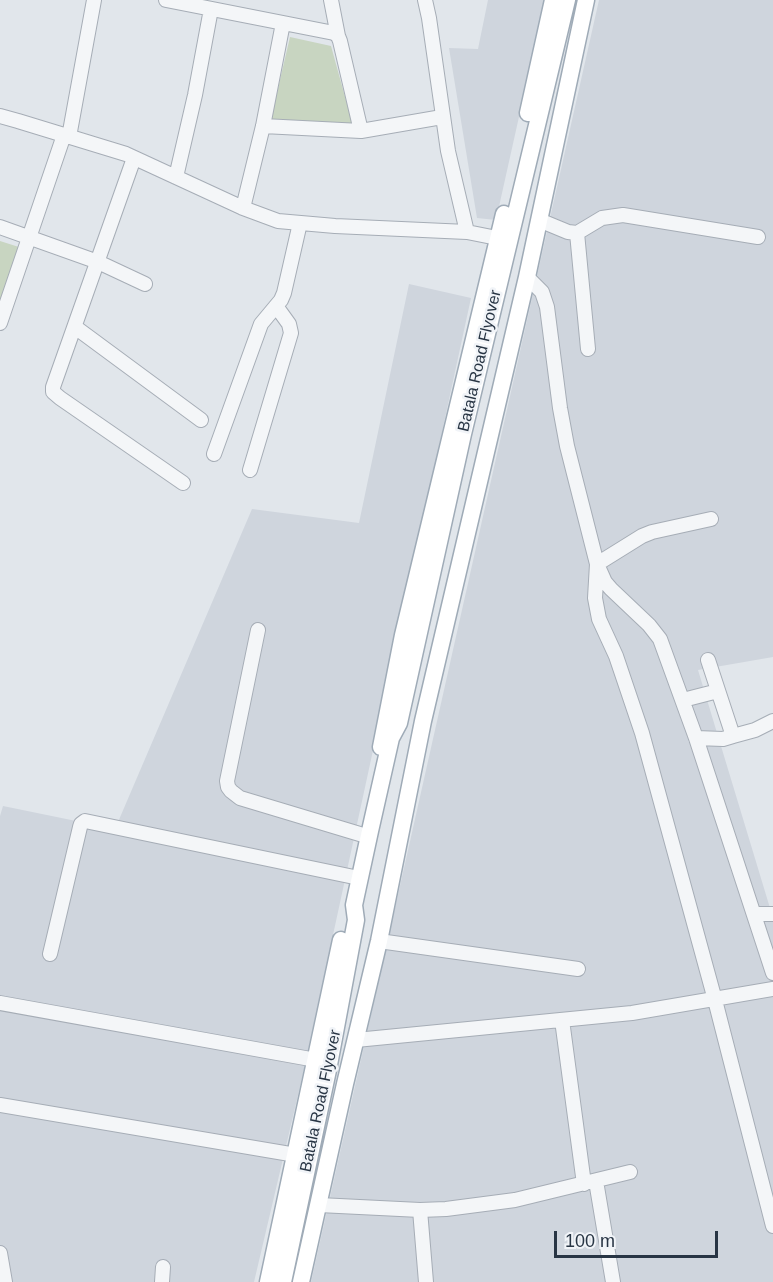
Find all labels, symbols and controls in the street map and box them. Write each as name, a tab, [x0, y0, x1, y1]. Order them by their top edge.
street label: Batala Road Flyover	[454, 288, 506, 434]
street label: Batala Road Flyover	[297, 1028, 345, 1174]
scale bar	[557, 1219, 720, 1257]
text: 100 m	[565, 1231, 615, 1251]

